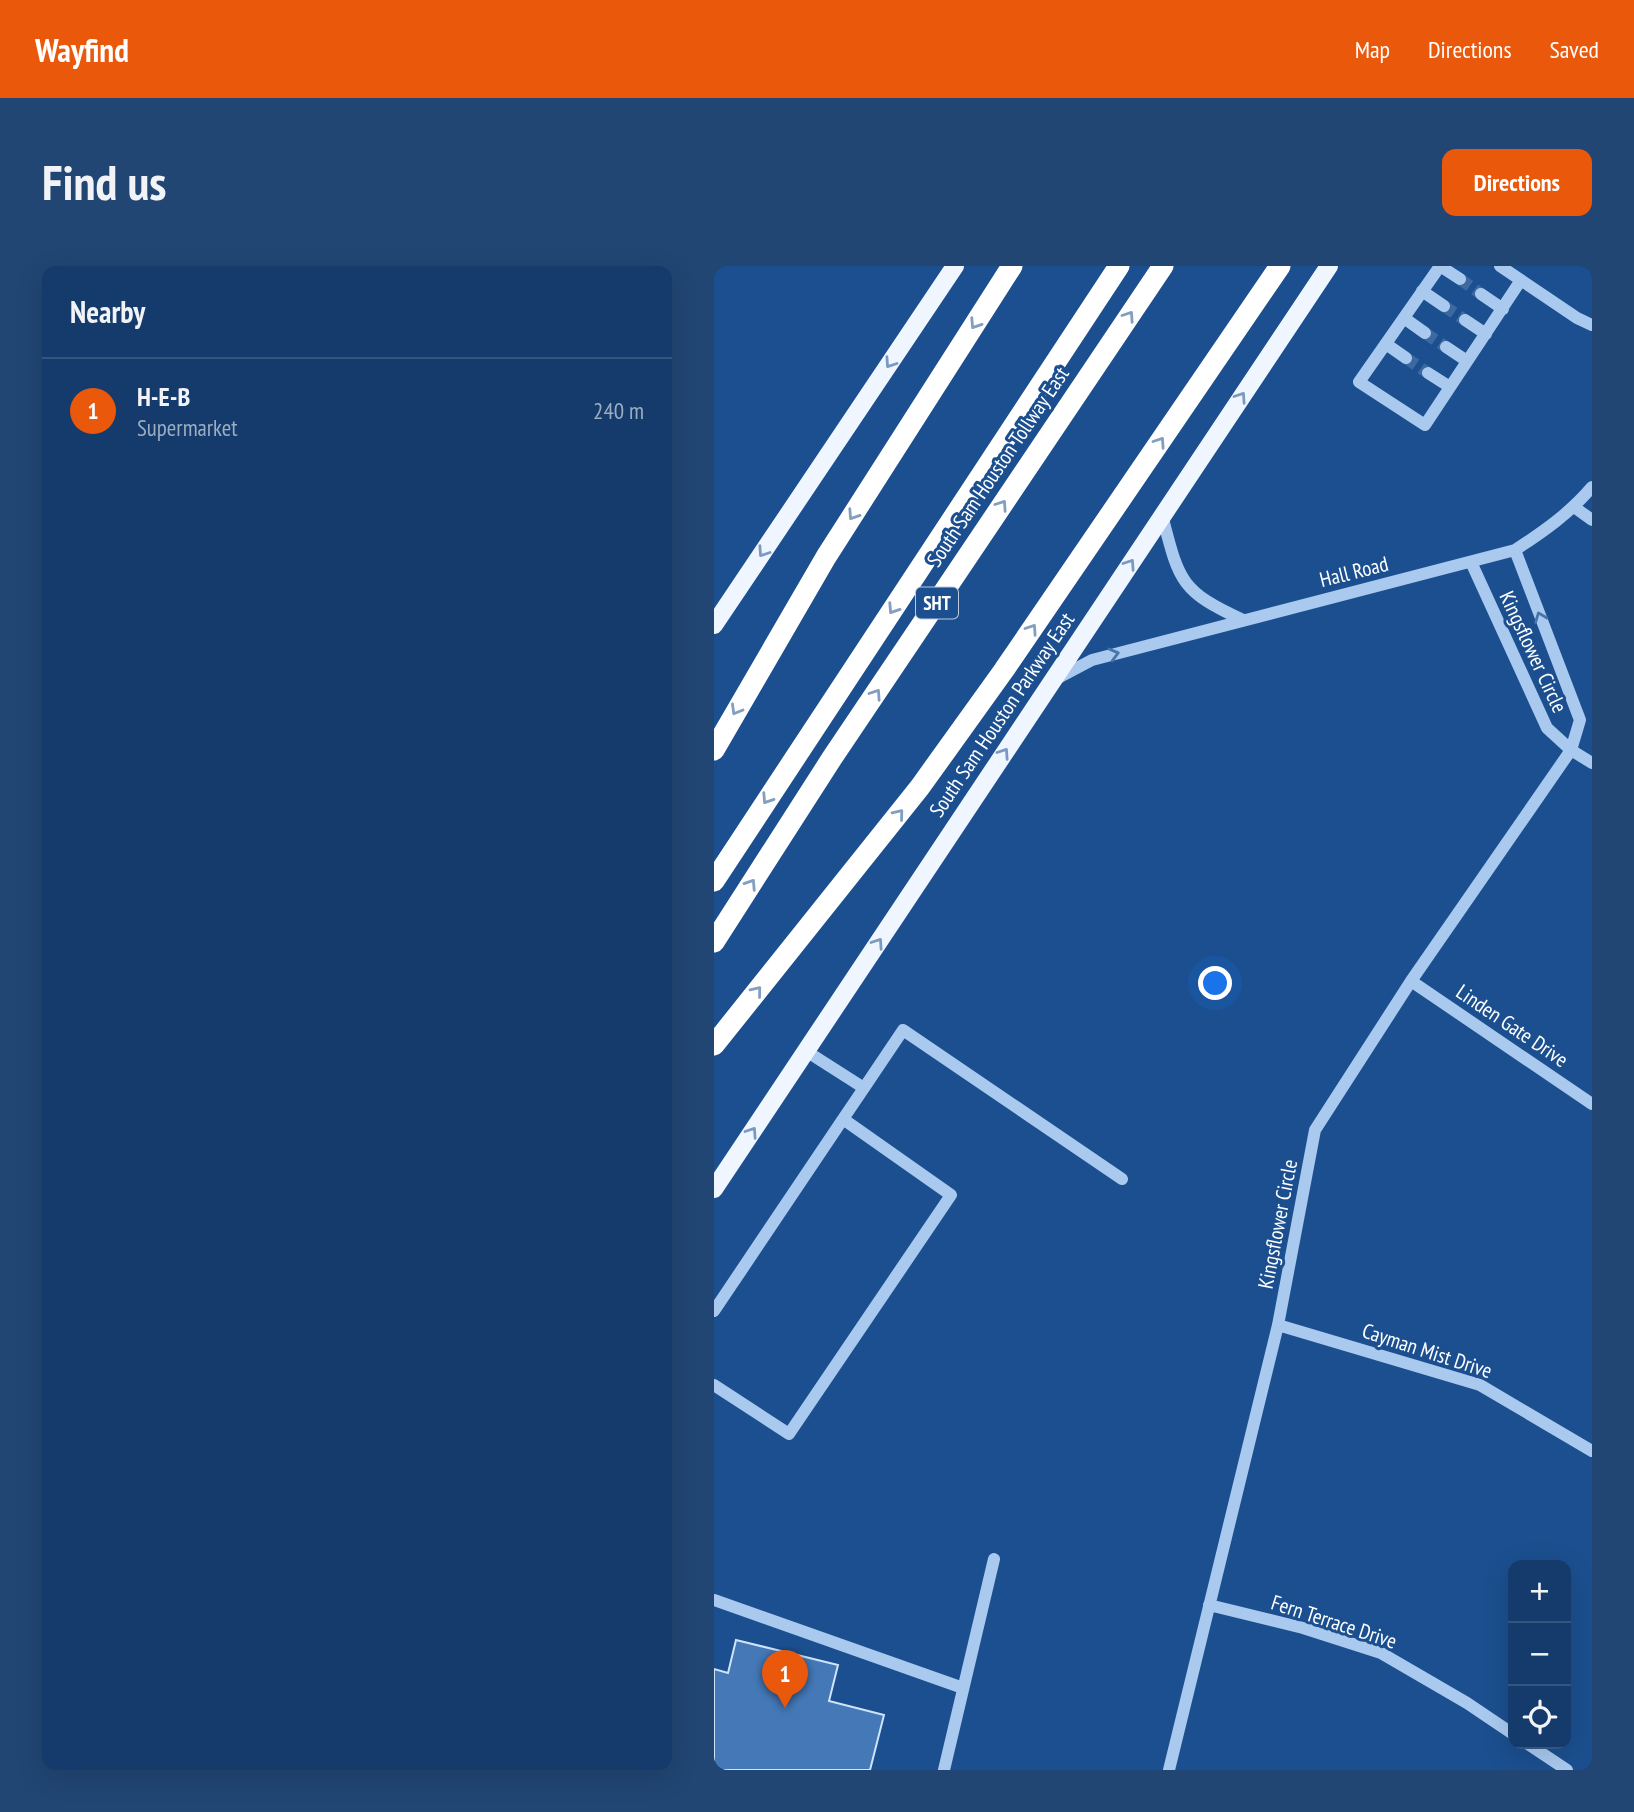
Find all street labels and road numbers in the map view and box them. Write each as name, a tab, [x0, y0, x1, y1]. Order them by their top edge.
street label: South Sam Houston Tollway East	[921, 361, 1075, 572]
street label: Hall Road	[1317, 550, 1391, 593]
street label: Kingsflower Circle	[1494, 587, 1573, 717]
road number: SHT	[916, 588, 958, 618]
street label: South Sam Houston Parkway East	[923, 607, 1080, 822]
street label: Linden Gate Drive	[1451, 978, 1574, 1073]
street label: Kingsflower Circle	[1252, 1157, 1303, 1291]
street label: Cayman Mist Drive	[1359, 1317, 1495, 1384]
street label: Fern Terrace Drive	[1268, 1589, 1400, 1655]

